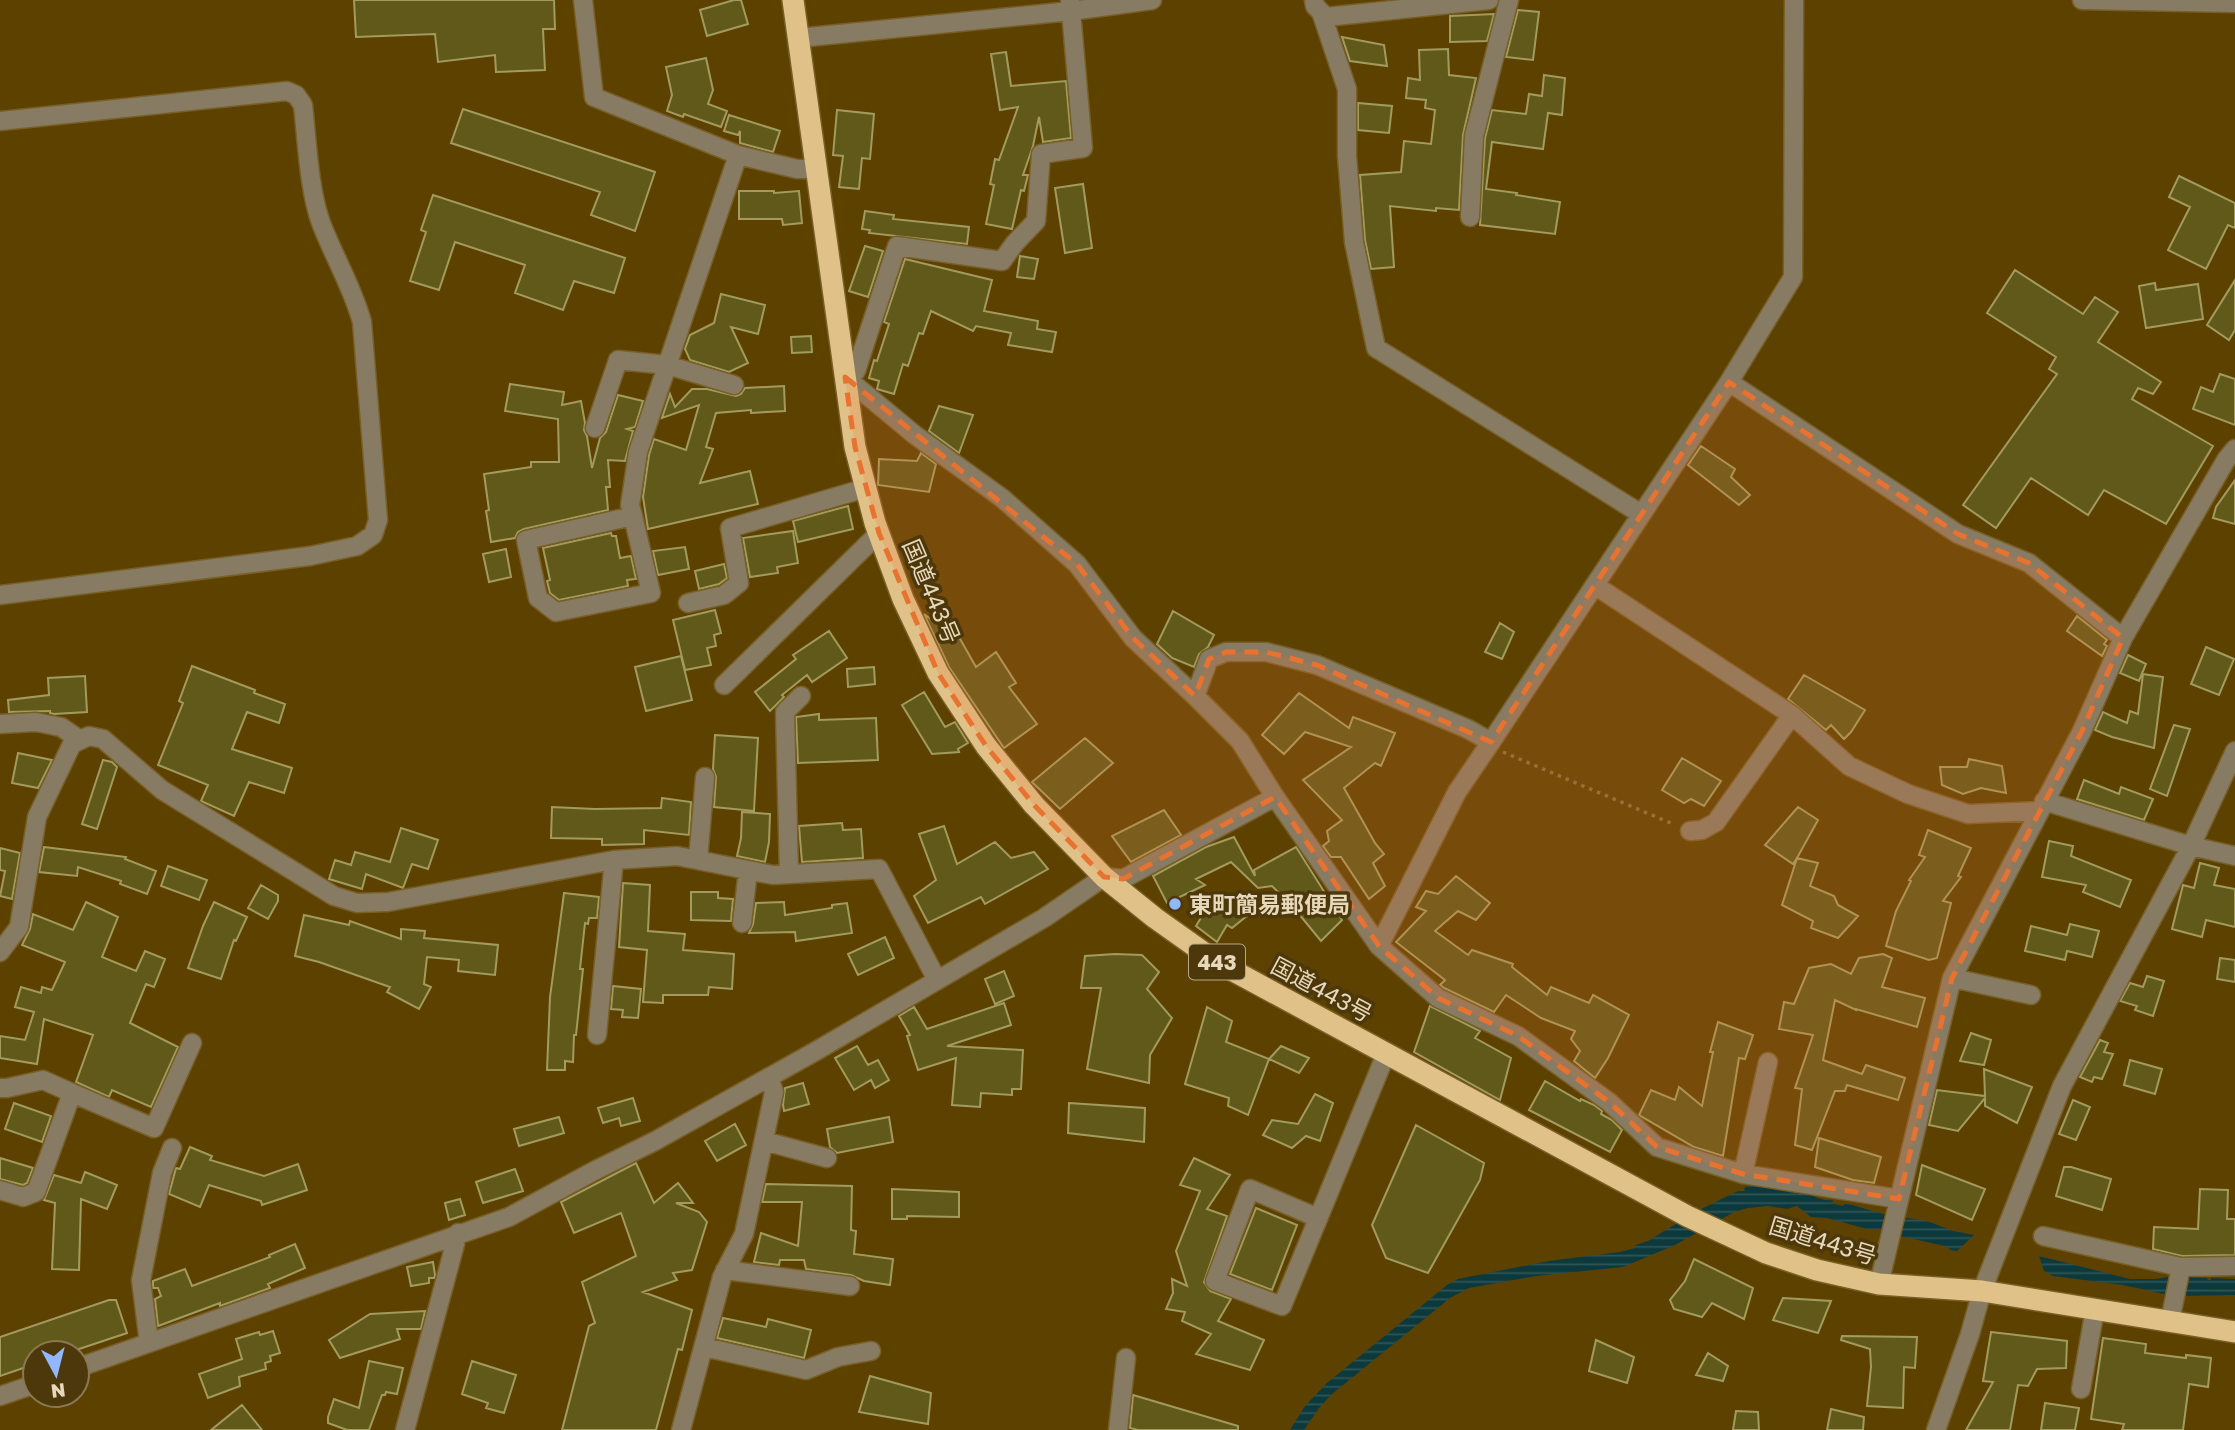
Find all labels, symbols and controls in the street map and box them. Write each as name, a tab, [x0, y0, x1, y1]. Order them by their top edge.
street label: 国道443号	[898, 535, 966, 647]
place label: 東町簡易郵便局	[1189, 890, 1350, 918]
marker: 東町簡易郵便局	[1167, 896, 1183, 912]
road number: 443	[1189, 944, 1245, 979]
street label: 国道443号	[1267, 951, 1377, 1027]
street label: 国道443号	[1766, 1210, 1880, 1270]
north arrow	[21, 1339, 91, 1409]
text: N	[50, 1379, 67, 1404]

